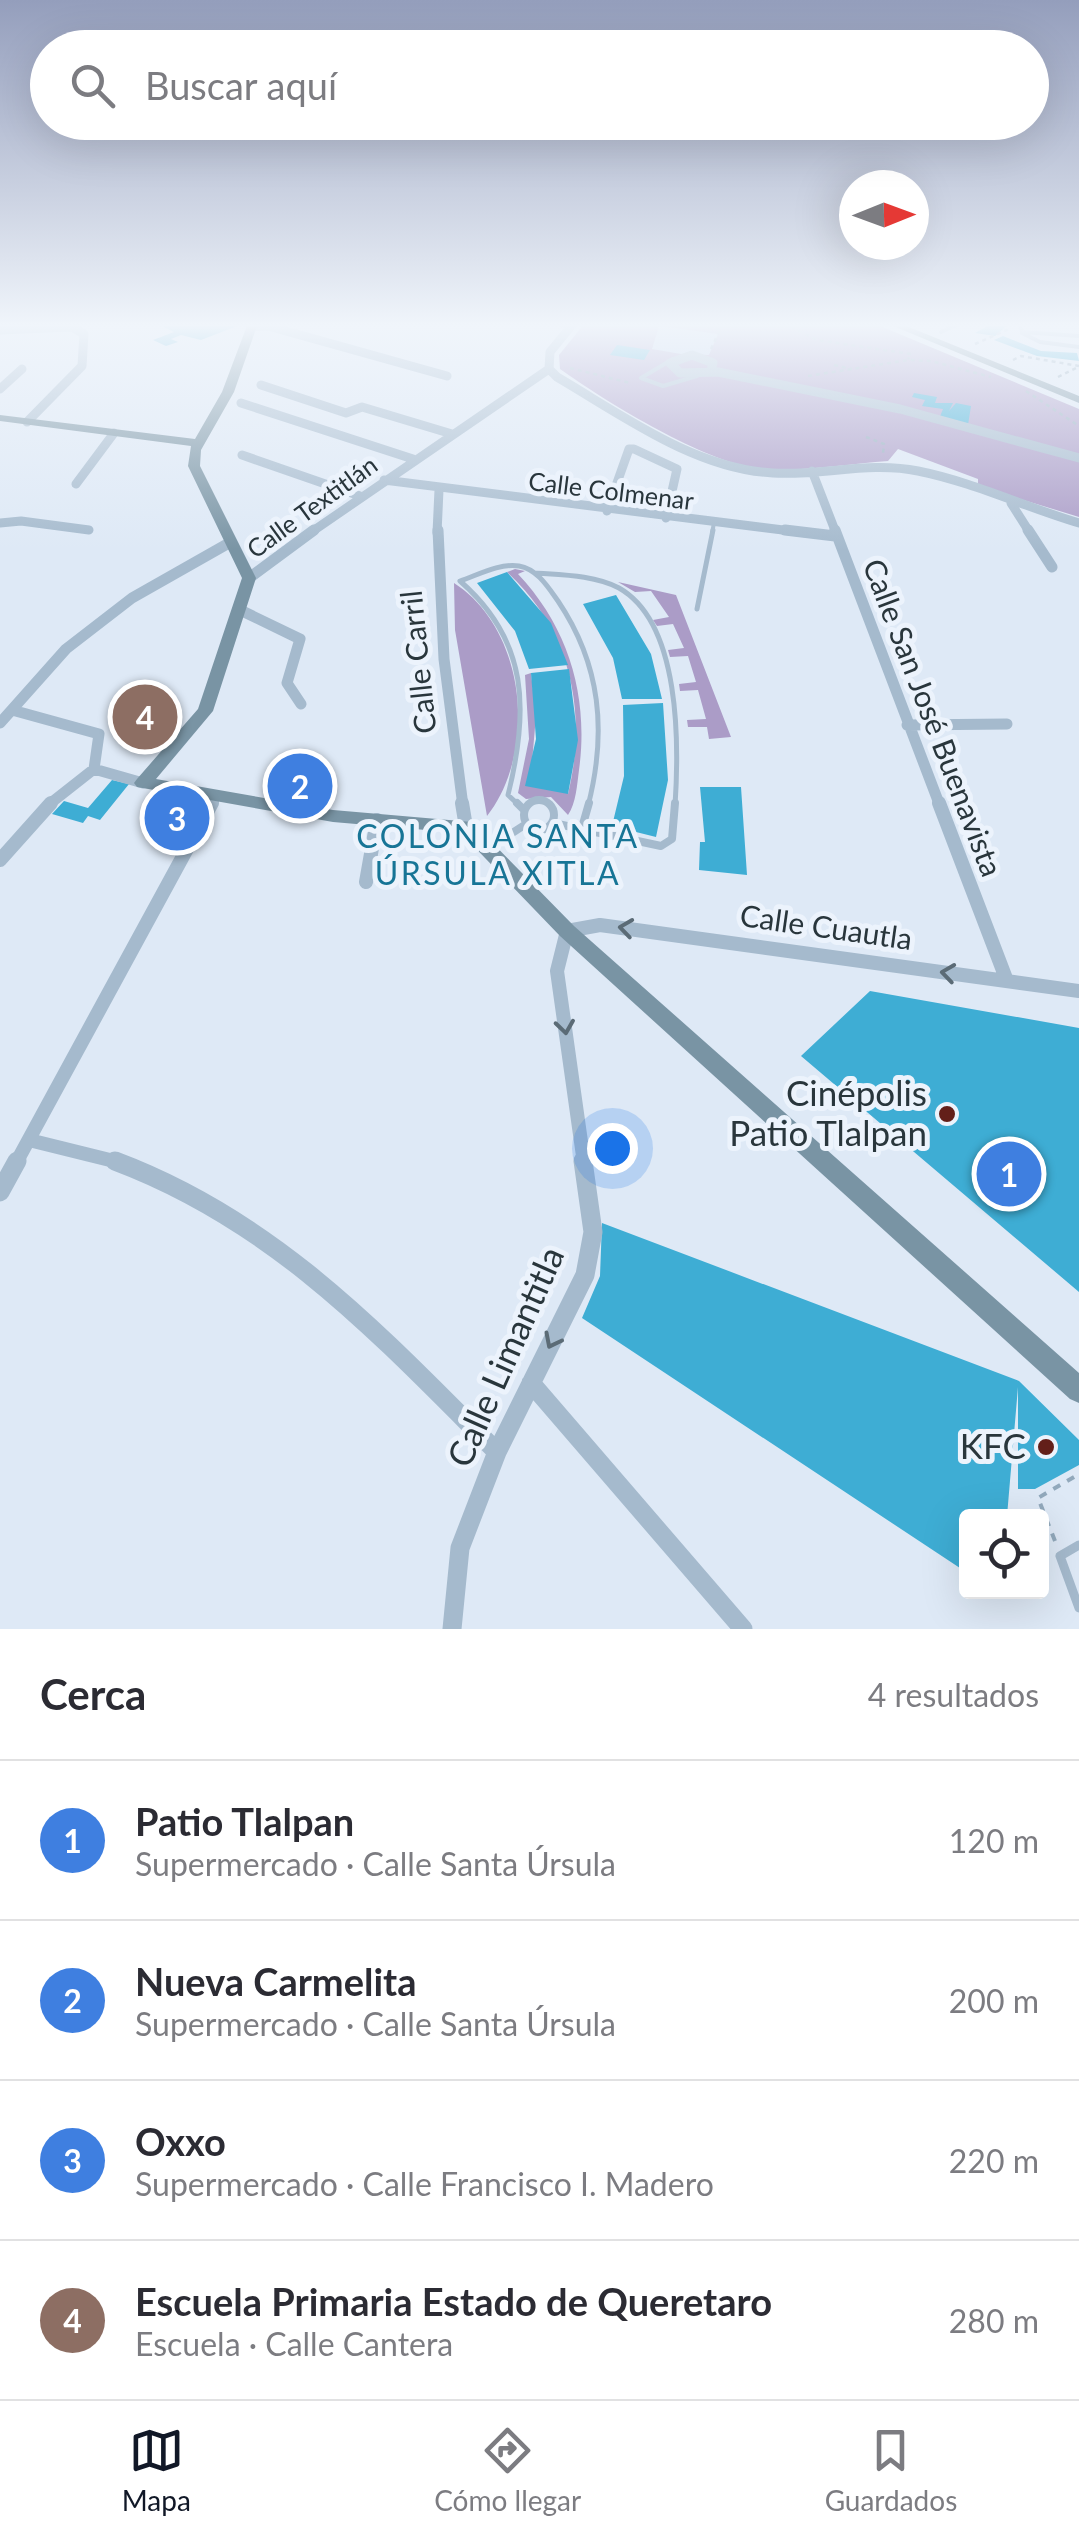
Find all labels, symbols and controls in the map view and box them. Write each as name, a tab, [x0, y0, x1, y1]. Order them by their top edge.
search box	[30, 30, 1049, 140]
icon: search	[65, 58, 120, 113]
text: Buscar aquí	[145, 62, 337, 108]
north arrow	[839, 170, 929, 260]
street label: Calle Textitlán	[240, 449, 382, 563]
street label: Calle Colmenar	[527, 465, 695, 515]
street label: Calle San José Buenavista	[857, 553, 1011, 881]
street label: Calle Carril	[392, 589, 442, 736]
pin: 4	[112, 680, 178, 754]
pin: 2	[268, 748, 332, 824]
pin: 3	[144, 780, 210, 856]
district label: COLONIA SANTA ÚRSULA XITLA	[356, 816, 640, 892]
street label: Calle Cuautla	[738, 896, 915, 956]
one-way arrow	[617, 919, 634, 940]
one-way arrow	[939, 963, 956, 984]
one-way arrow	[553, 1018, 574, 1035]
place label: Cinépolis Patio Tlalpan	[729, 1071, 927, 1153]
marker: Cinépolis Patio Tlalpan	[936, 1103, 958, 1125]
your location	[587, 1123, 638, 1174]
pin: 1	[976, 1136, 1042, 1212]
street label: Calle Limantitla	[437, 1240, 571, 1473]
one-way arrow	[545, 1331, 564, 1349]
place label: KFC	[960, 1424, 1026, 1466]
marker: KFC	[1035, 1436, 1057, 1458]
map controls	[959, 1509, 1049, 1599]
button: locate	[959, 1509, 1049, 1599]
text: Cerca	[40, 1669, 146, 1719]
text: 4 resultados	[868, 1675, 1039, 1714]
text: Patio Tlalpan	[135, 1798, 354, 1844]
text: 1	[63, 1821, 82, 1860]
text: 120 m	[949, 1821, 1039, 1860]
text: Supermercado · Calle Santa Úrsula	[135, 1844, 616, 1883]
text: Nueva Carmelita	[135, 1958, 417, 2004]
text: 2	[63, 1981, 82, 2020]
text: 200 m	[949, 1981, 1039, 2020]
text: Supermercado · Calle Santa Úrsula	[135, 2004, 616, 2043]
text: Oxxo	[135, 2118, 226, 2164]
text: 3	[63, 2141, 82, 2180]
text: 220 m	[949, 2141, 1039, 2180]
text: Supermercado · Calle Francisco I. Madero	[135, 2164, 714, 2203]
text: Escuela Primaria Estado de Queretaro	[135, 2278, 772, 2324]
text: 4	[63, 2301, 82, 2340]
text: 280 m	[949, 2301, 1039, 2340]
text: Escuela · Calle Cantera	[135, 2324, 453, 2363]
tab: Mapa	[122, 2423, 191, 2517]
tab: Cómo llegar	[434, 2423, 581, 2517]
tab: Guardados	[825, 2423, 957, 2517]

